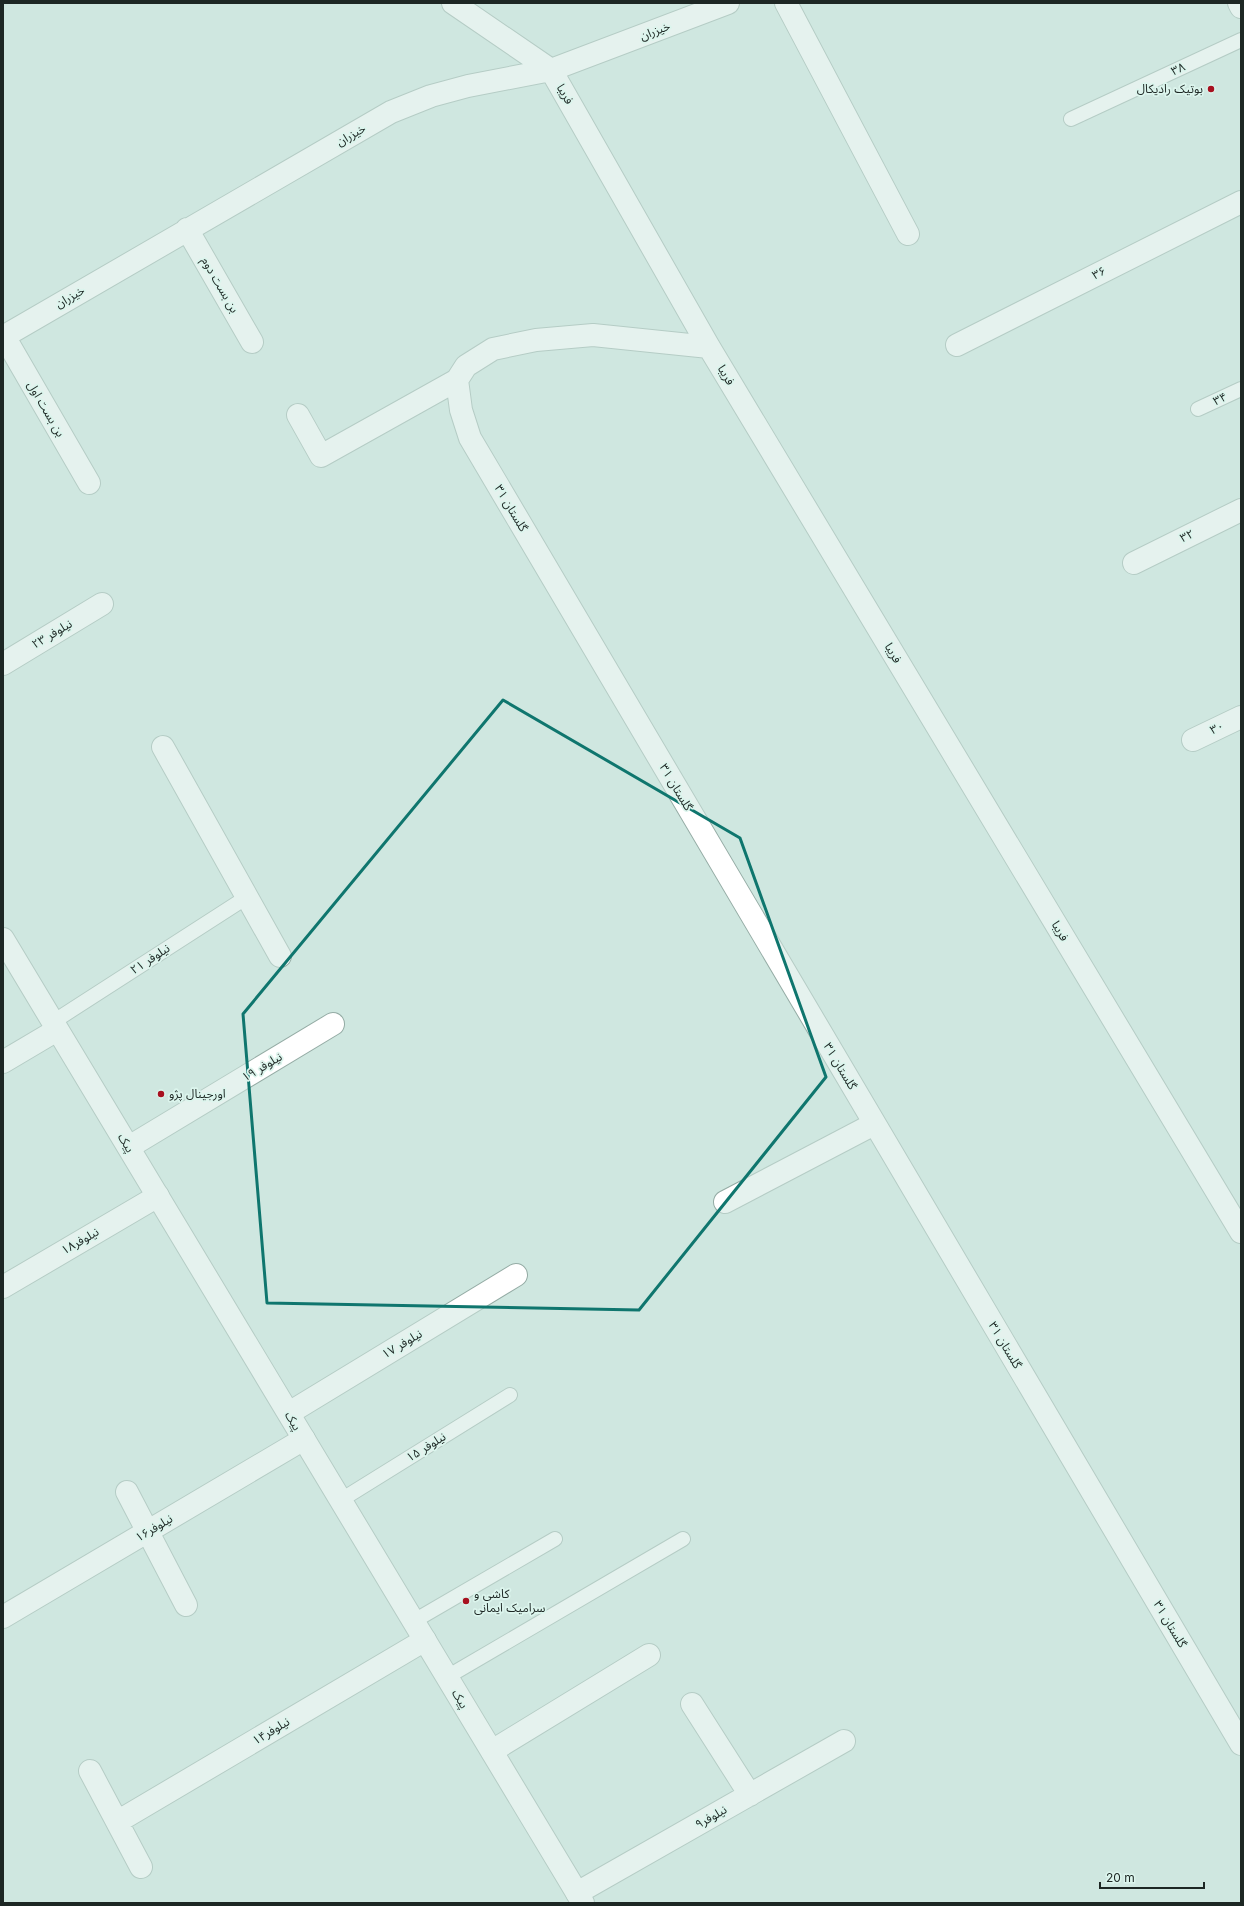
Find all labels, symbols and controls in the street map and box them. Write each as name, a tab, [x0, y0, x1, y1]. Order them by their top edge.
street label: خیزران	[637, 18, 672, 43]
street label: ۳۸	[1168, 59, 1187, 78]
street label: فریبا	[554, 81, 577, 107]
place label: بوتیک رادیکال	[1137, 81, 1203, 96]
marker: بوتیک رادیکال	[1206, 84, 1216, 94]
street label: خیزران	[333, 120, 368, 149]
street label: بن بست دوم	[197, 254, 242, 316]
street label: ۳۶	[1089, 263, 1108, 282]
street label: خیزران	[52, 282, 87, 311]
street label: فریبا	[715, 362, 738, 388]
street label: بن بست اول	[24, 378, 68, 439]
street label: ۳۴	[1210, 389, 1229, 408]
street label: گلستان ۳۱	[492, 482, 532, 535]
street label: ۳۲	[1177, 526, 1196, 545]
street label: نیلوفر ۲۳	[29, 616, 75, 651]
street label: فریبا	[882, 640, 905, 666]
street label: ۳۰	[1207, 718, 1226, 737]
street label: گلستان ۳۱	[657, 761, 697, 814]
street label: فریبا	[1049, 918, 1072, 944]
street label: نیلوفر ۲۱	[127, 940, 172, 977]
street label: گلستان ۳۱	[821, 1040, 861, 1093]
street label: نیلوفر ۱۹	[239, 1049, 285, 1084]
place label: اورجینال پژو	[169, 1086, 226, 1102]
marker: اورجینال پژو	[156, 1089, 166, 1099]
street label: پیک	[114, 1130, 138, 1156]
street label: نیلوفر۱۸	[58, 1224, 101, 1257]
street label: گلستان ۳۱	[986, 1319, 1026, 1372]
street label: نیلوفر ۱۷	[379, 1326, 425, 1361]
street label: پیک	[281, 1408, 305, 1434]
street label: نیلوفر ۱۵	[403, 1429, 448, 1465]
street label: نیلوفر۱۶	[132, 1511, 175, 1545]
place label: کاشی و سرامیک ایمانی	[474, 1586, 546, 1615]
marker: کاشی و سرامیک ایمانی	[461, 1596, 471, 1606]
street label: گلستان ۳۱	[1151, 1598, 1191, 1651]
street label: پیک	[448, 1686, 472, 1712]
street label: نیلوفر۱۴	[249, 1714, 292, 1748]
street label: نیلوفر۹	[692, 1802, 729, 1832]
scale bar	[1100, 1864, 1204, 1890]
text: 20 m	[1106, 1870, 1135, 1885]

